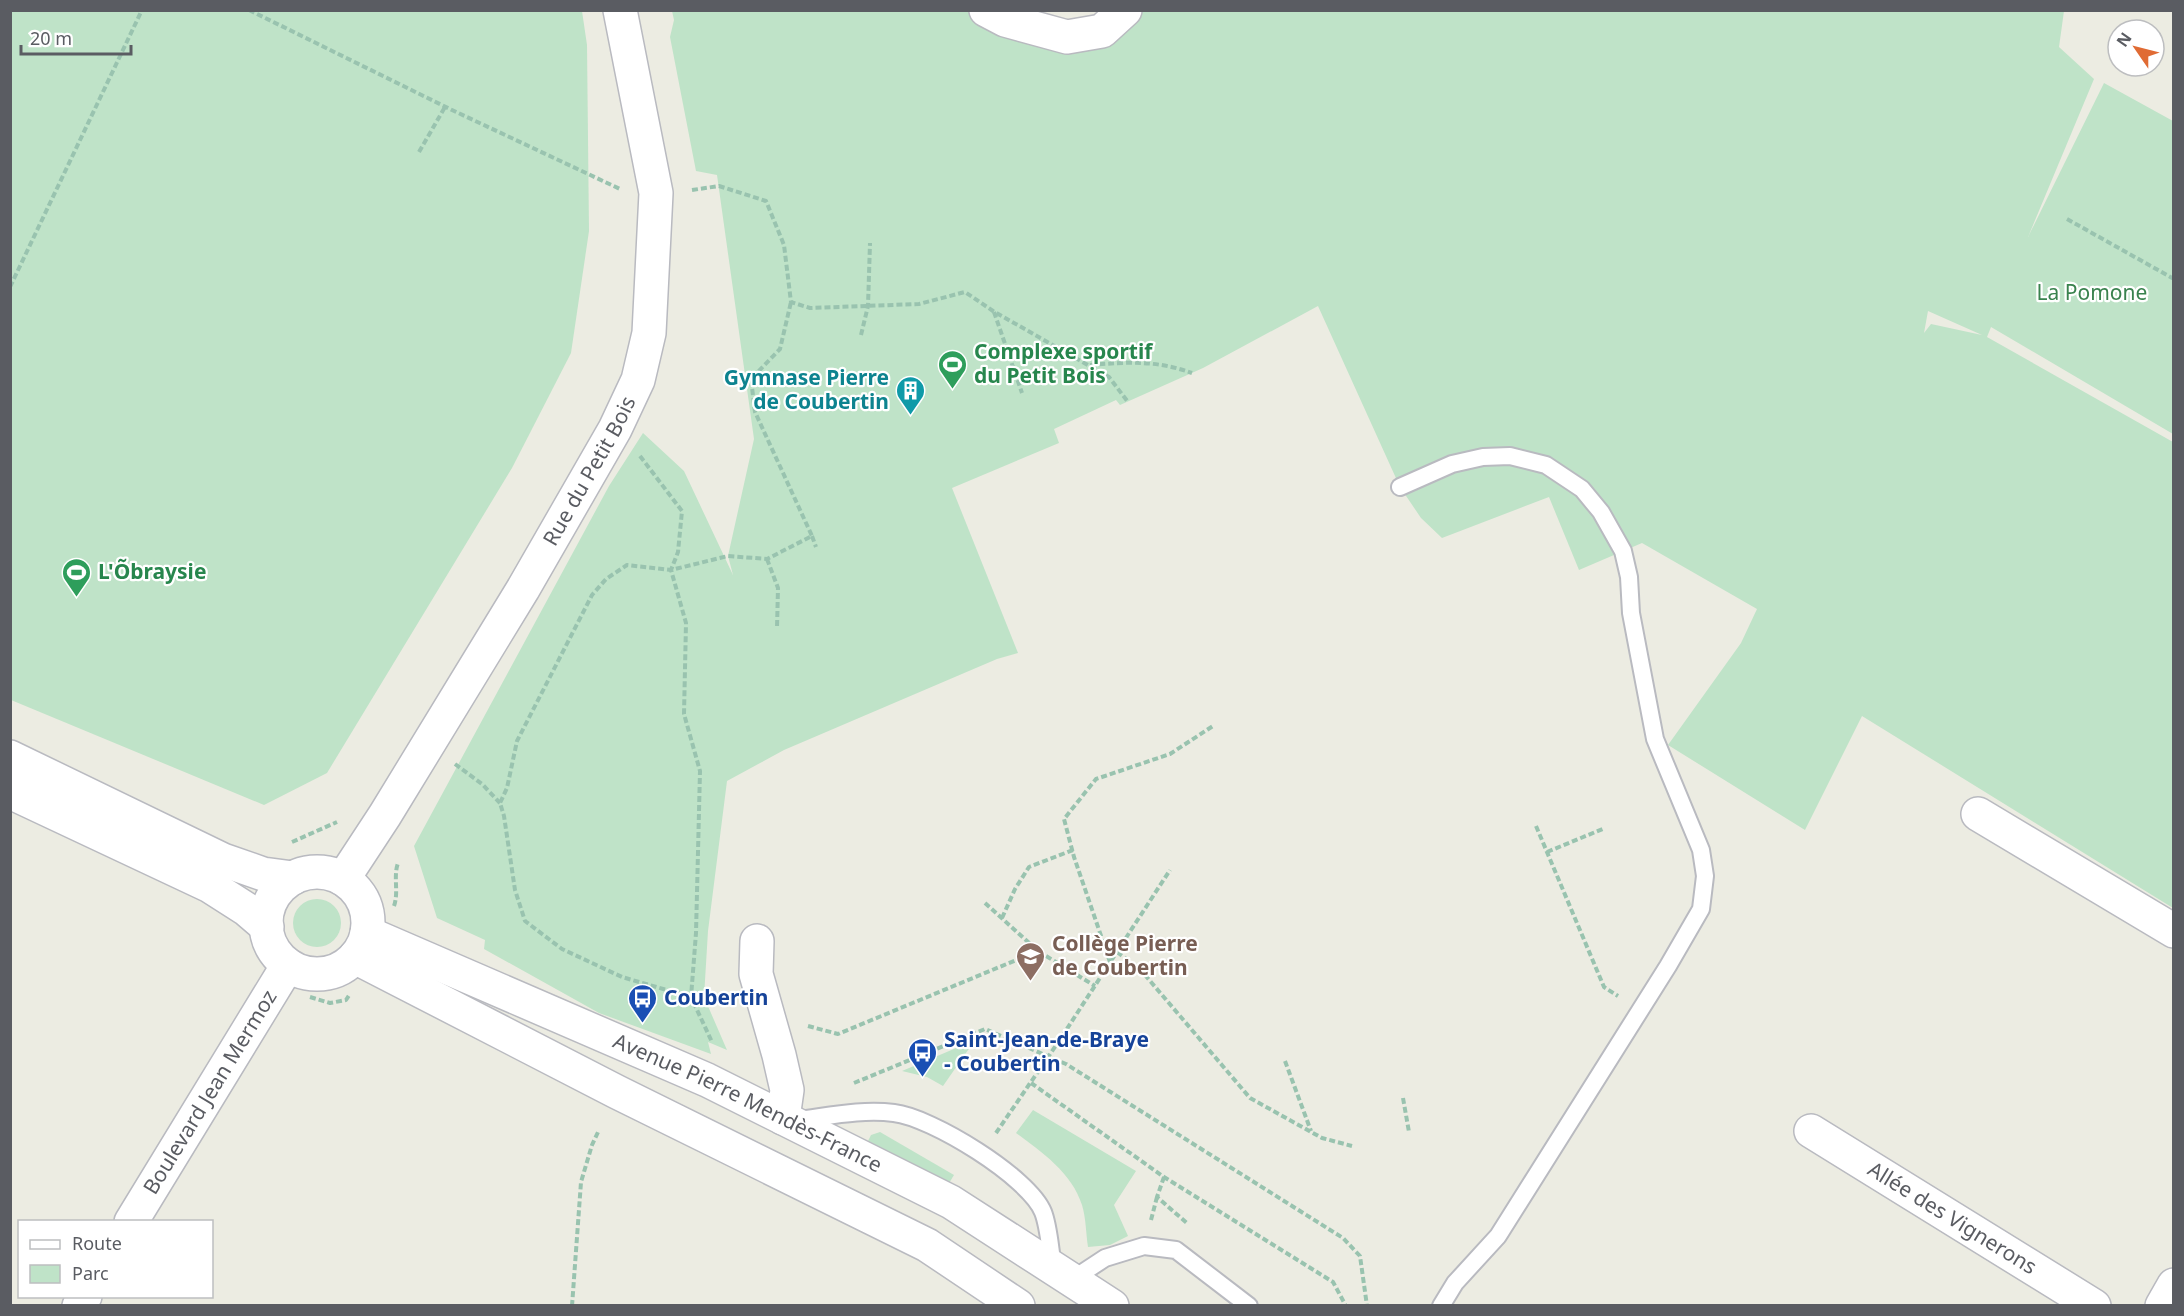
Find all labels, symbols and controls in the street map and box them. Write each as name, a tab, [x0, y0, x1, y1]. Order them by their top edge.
scale bar	[21, 18, 130, 56]
north arrow	[2106, 18, 2166, 78]
text: 20 m	[30, 26, 72, 50]
text: N	[2111, 28, 2136, 51]
park label: La Pomone	[2037, 278, 2147, 306]
place label: Complexe sportif du Petit Bois	[974, 337, 1154, 389]
sports icon: Complexe sportif du Petit Bois	[937, 348, 969, 390]
place label: Gymnase Pierre de Coubertin	[724, 363, 889, 415]
building icon: Gymnase Pierre de Coubertin	[894, 374, 926, 416]
street label: Rue du Petit Bois	[536, 391, 642, 550]
sports icon: L'Õbraysie	[61, 556, 93, 598]
place label: L'Õbraysie	[98, 557, 206, 585]
place label: Collège Pierre de Coubertin	[1052, 929, 1198, 981]
school or university icon: Collège Pierre de Coubertin	[1015, 940, 1047, 982]
bus stop icon: Coubertin	[627, 982, 659, 1024]
place label: Coubertin	[664, 983, 769, 1011]
street label: Boulevard Jean Mermoz	[136, 984, 283, 1199]
place label: Saint-Jean-de-Braye - Coubertin	[944, 1025, 1149, 1077]
street label: Avenue Pierre Mendès-France	[609, 1026, 887, 1178]
bus stop icon: Saint-Jean-de-Braye - Coubertin	[907, 1036, 939, 1078]
street label: Allée des Vignerons	[1863, 1155, 2042, 1280]
legend	[18, 1220, 213, 1298]
text: Route	[72, 1231, 122, 1255]
text: Parc	[72, 1261, 109, 1285]

